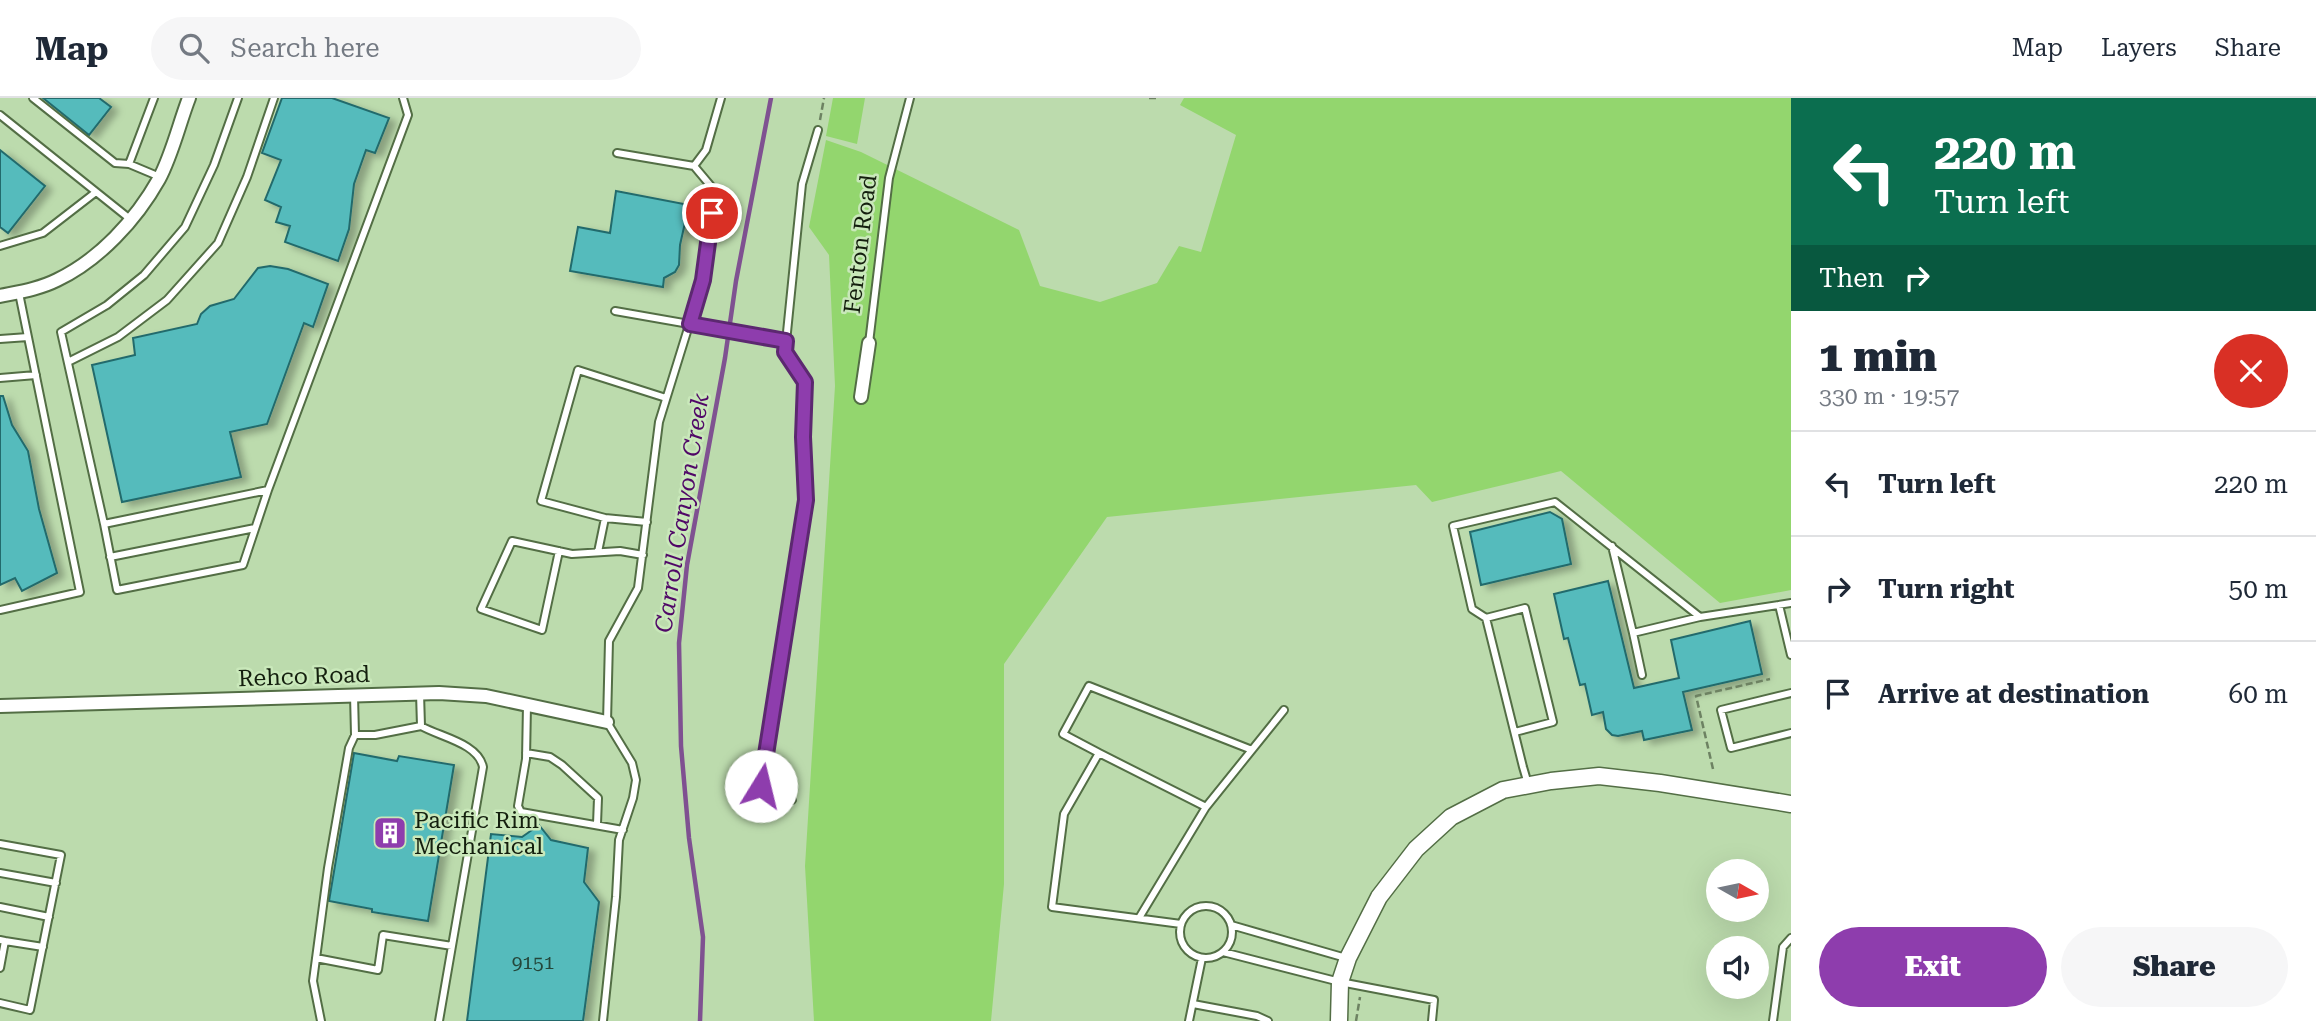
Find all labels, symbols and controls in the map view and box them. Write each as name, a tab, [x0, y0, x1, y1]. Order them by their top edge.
search box	[151, 17, 641, 80]
text: Map	[35, 29, 109, 68]
icon: search	[175, 29, 213, 67]
text: Search here	[231, 33, 380, 63]
text: Map	[2012, 34, 2063, 62]
text: Layers	[2101, 34, 2177, 62]
text: Share	[2215, 34, 2281, 62]
text: 220 m	[1934, 124, 2076, 181]
icon: left	[1819, 126, 1910, 217]
street label: Fenton Road	[839, 173, 882, 315]
pin	[682, 183, 742, 243]
text: Turn left	[1934, 183, 2069, 221]
icon: arrive	[693, 194, 731, 232]
icon: right	[1898, 259, 1936, 297]
text: Then	[1819, 263, 1884, 293]
text: 1 min	[1819, 332, 1937, 381]
button: close	[2214, 334, 2288, 408]
text: 330 m · 19:57	[1819, 383, 1959, 410]
water label: Carroll Canyon Creek	[649, 391, 715, 635]
icon: left	[1819, 465, 1857, 503]
text: Turn left	[1878, 469, 1996, 499]
text: 220 m	[2214, 469, 2288, 499]
icon: right	[1819, 570, 1857, 608]
text: Turn right	[1878, 574, 2014, 604]
text: 50 m	[2229, 574, 2288, 604]
street label: Rehco Road	[237, 661, 371, 692]
icon: arrive	[1819, 675, 1857, 713]
text: Arrive at destination	[1878, 679, 2149, 709]
text: 60 m	[2229, 679, 2288, 709]
position arrow	[724, 749, 798, 823]
place label: Pacific Rim Mechanical	[414, 807, 543, 860]
building icon: Pacific Rim Mechanical	[371, 814, 409, 852]
north arrow	[1706, 859, 1769, 922]
map controls	[1706, 859, 1769, 999]
button: Exit	[1819, 927, 2047, 1007]
button: Share	[2061, 927, 2288, 1007]
button: sound	[1706, 936, 1769, 999]
house number: 9151	[512, 951, 554, 974]

